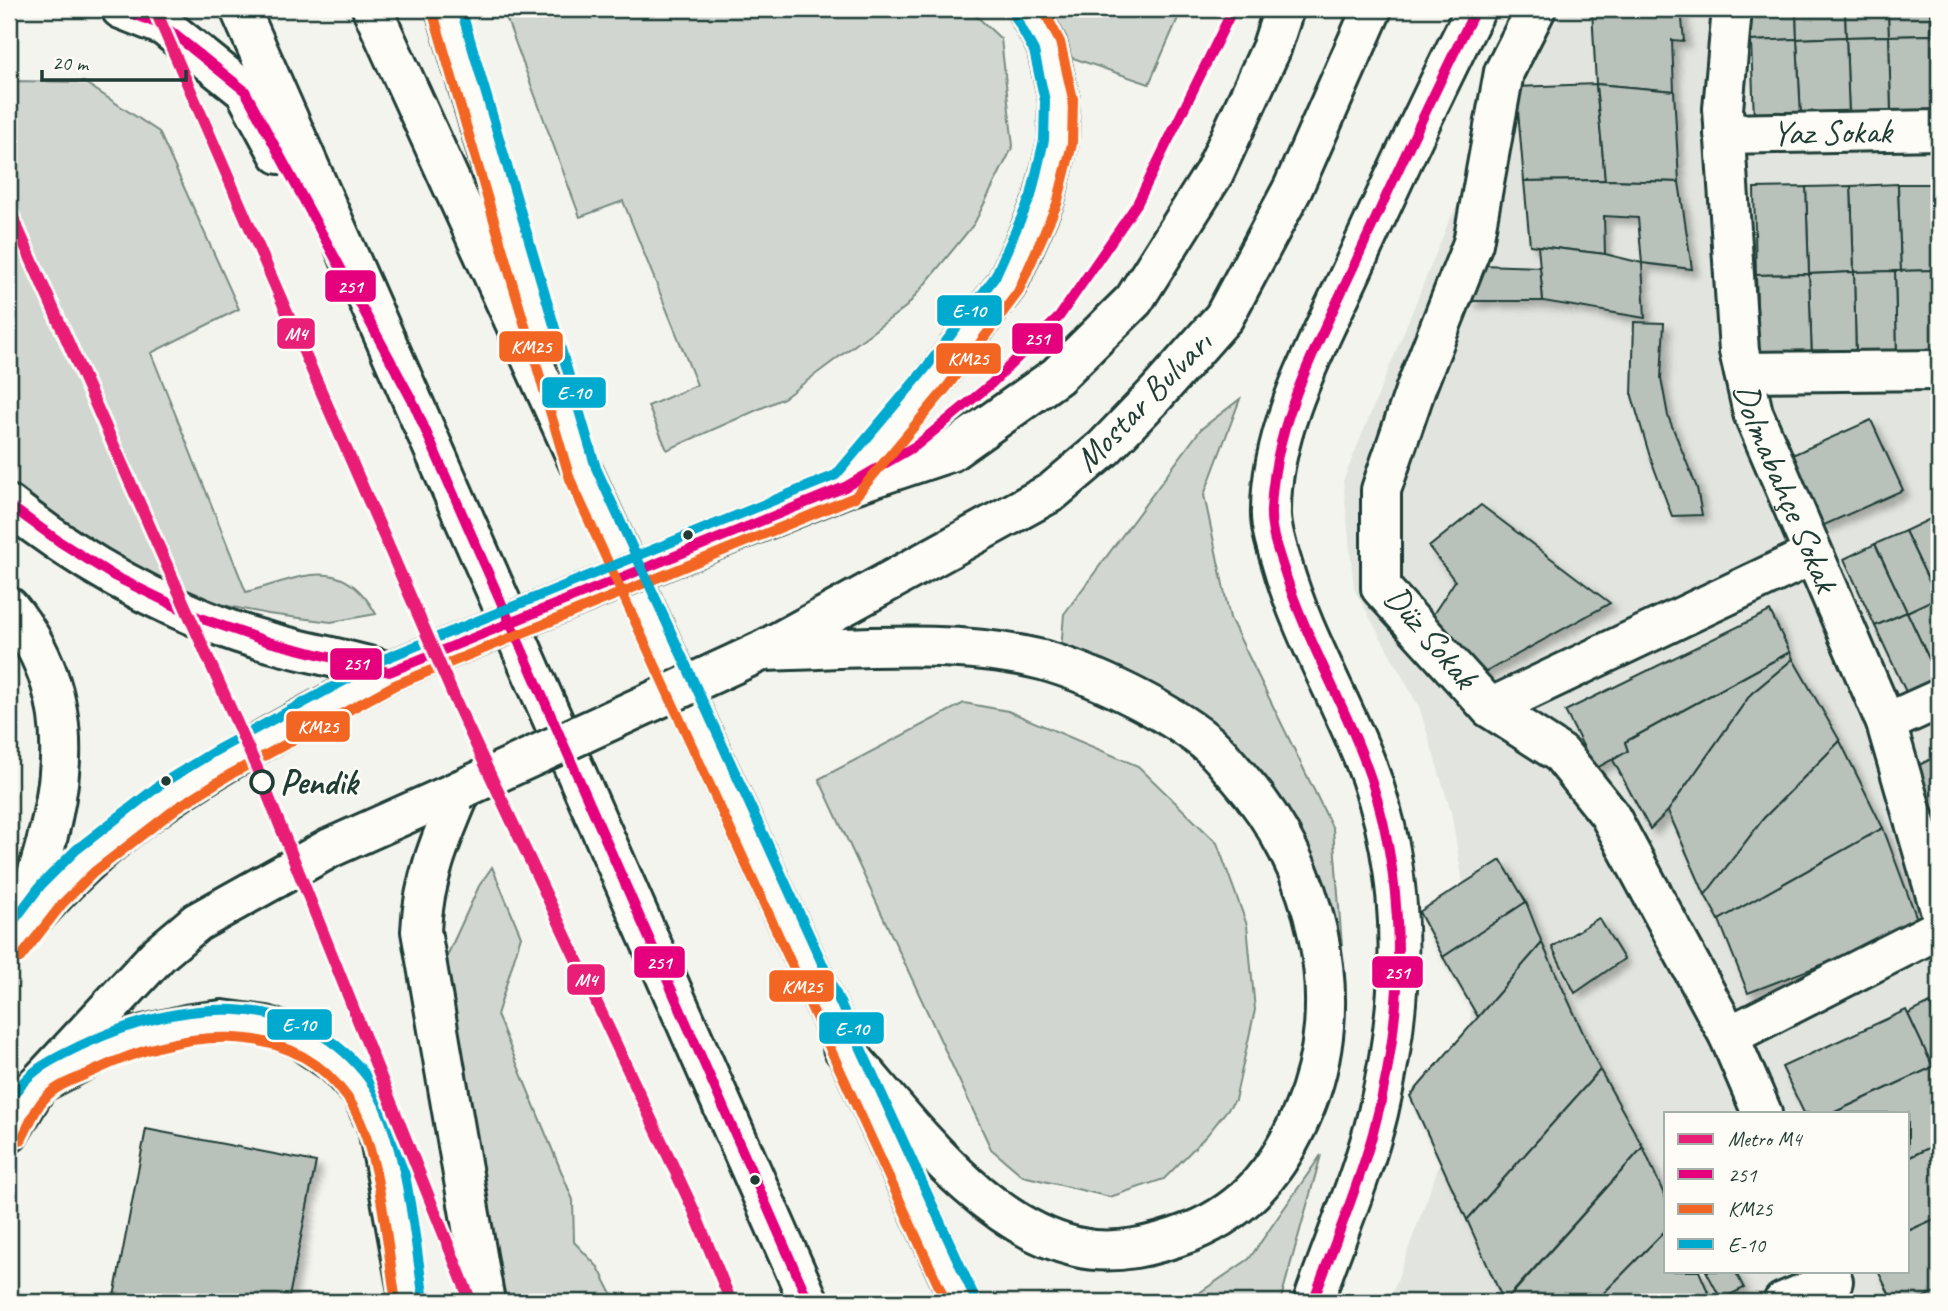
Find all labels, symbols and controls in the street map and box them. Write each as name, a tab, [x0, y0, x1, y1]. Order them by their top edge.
scale bar	[42, 38, 186, 82]
text: 20 m	[52, 50, 90, 76]
street label: Yaz Sokak	[1772, 108, 1894, 156]
line badge: 251	[324, 269, 377, 303]
text: 251	[337, 275, 365, 299]
line badge: E-10	[936, 294, 1003, 327]
text: E-10	[952, 299, 988, 323]
line badge: M4	[276, 317, 316, 350]
street label: Mostar Bulvarı	[1065, 320, 1222, 481]
text: M4	[285, 322, 310, 346]
line badge: 251	[1011, 322, 1064, 355]
text: 251	[1024, 327, 1052, 351]
line badge: KM25	[498, 330, 564, 363]
text: KM25	[511, 335, 553, 359]
line badge: KM25	[935, 342, 1002, 375]
text: KM25	[948, 347, 990, 371]
line badge: E-10	[541, 376, 607, 409]
street label: Dolmabahçe Sokak	[1725, 379, 1850, 601]
text: E-10	[557, 381, 593, 405]
unlabelled marker	[681, 528, 695, 542]
street label: Düz Sokak	[1375, 576, 1489, 700]
line badge: 251	[329, 647, 383, 681]
text: 251	[343, 652, 371, 676]
line badge: KM25	[285, 710, 351, 743]
text: KM25	[298, 715, 340, 739]
place label: Pendik	[280, 760, 360, 805]
marker: Pendik	[250, 770, 274, 794]
unlabelled marker	[159, 774, 173, 788]
line badge: 251	[633, 945, 686, 979]
text: 251	[646, 951, 674, 975]
line badge: 251	[1371, 955, 1424, 989]
text: 251	[1384, 961, 1412, 985]
line badge: M4	[566, 963, 606, 996]
text: M4	[575, 968, 600, 992]
line badge: KM25	[768, 969, 835, 1003]
text: KM25	[782, 975, 824, 999]
line badge: E-10	[266, 1008, 333, 1041]
line badge: E-10	[818, 1011, 885, 1045]
text: E-10	[282, 1013, 318, 1037]
text: E-10	[835, 1017, 871, 1041]
legend	[1664, 1112, 1910, 1272]
text: Metro M4	[1728, 1126, 1804, 1152]
text: 251	[1728, 1162, 1758, 1188]
unlabelled marker	[748, 1173, 762, 1187]
text: KM25	[1728, 1196, 1774, 1222]
text: E-10	[1728, 1232, 1766, 1258]

